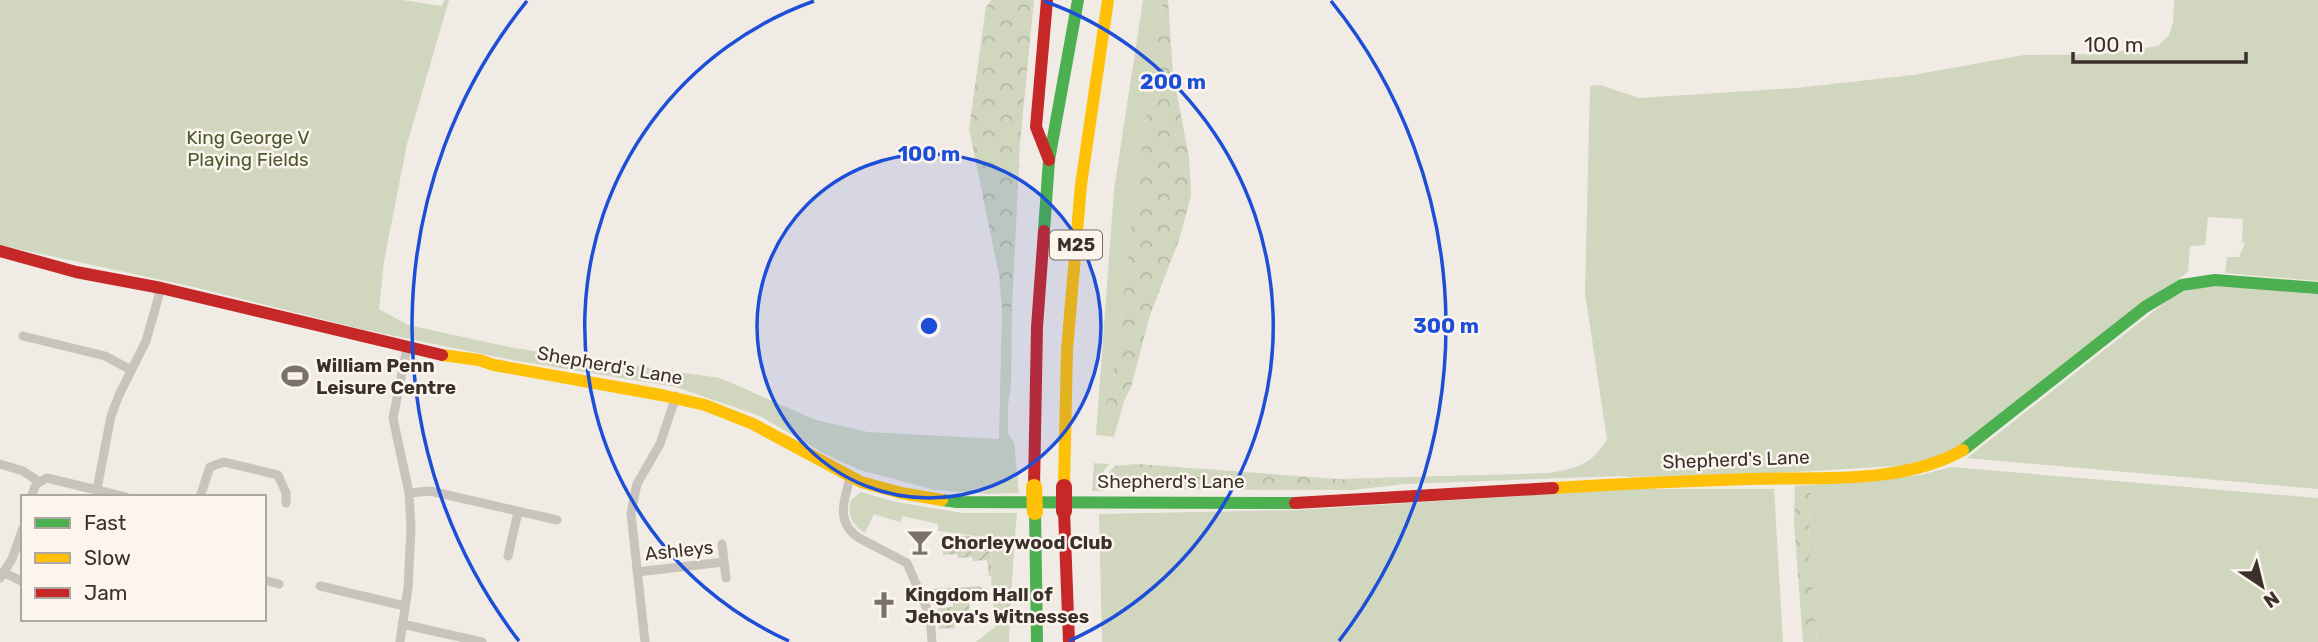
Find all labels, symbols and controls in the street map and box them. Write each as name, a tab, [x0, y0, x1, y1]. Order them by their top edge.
scale bar	[2073, 21, 2246, 65]
text: 100 m	[2084, 32, 2143, 57]
text: 200 m	[1140, 69, 1206, 94]
park label: King George V Playing Fields	[186, 126, 310, 171]
text: 100 m	[898, 141, 960, 166]
road number: M25	[1050, 230, 1102, 260]
text: 300 m	[1413, 313, 1479, 338]
centre of rings	[917, 314, 941, 338]
street label: Shepherd's Lane	[535, 341, 684, 390]
place label: William Penn Leisure Centre	[316, 354, 456, 399]
sports icon: William Penn Leisure Centre	[280, 361, 310, 391]
street label: Shepherd's Lane	[1662, 445, 1810, 474]
street label: Shepherd's Lane	[1097, 470, 1245, 493]
legend	[21, 495, 266, 621]
text: Fast	[84, 510, 126, 535]
bar icon: Chorleywood Club	[905, 527, 935, 557]
place label: Chorleywood Club	[941, 531, 1112, 554]
street label: Ashleys	[644, 535, 714, 566]
text: Slow	[84, 545, 131, 570]
north arrow	[2227, 551, 2297, 621]
text: Jam	[84, 580, 128, 605]
place label: Kingdom Hall of Jehova's Witnesses	[905, 583, 1089, 628]
text: N	[2259, 586, 2284, 613]
church icon: Kingdom Hall of Jehova's Witnesses	[869, 590, 899, 620]

